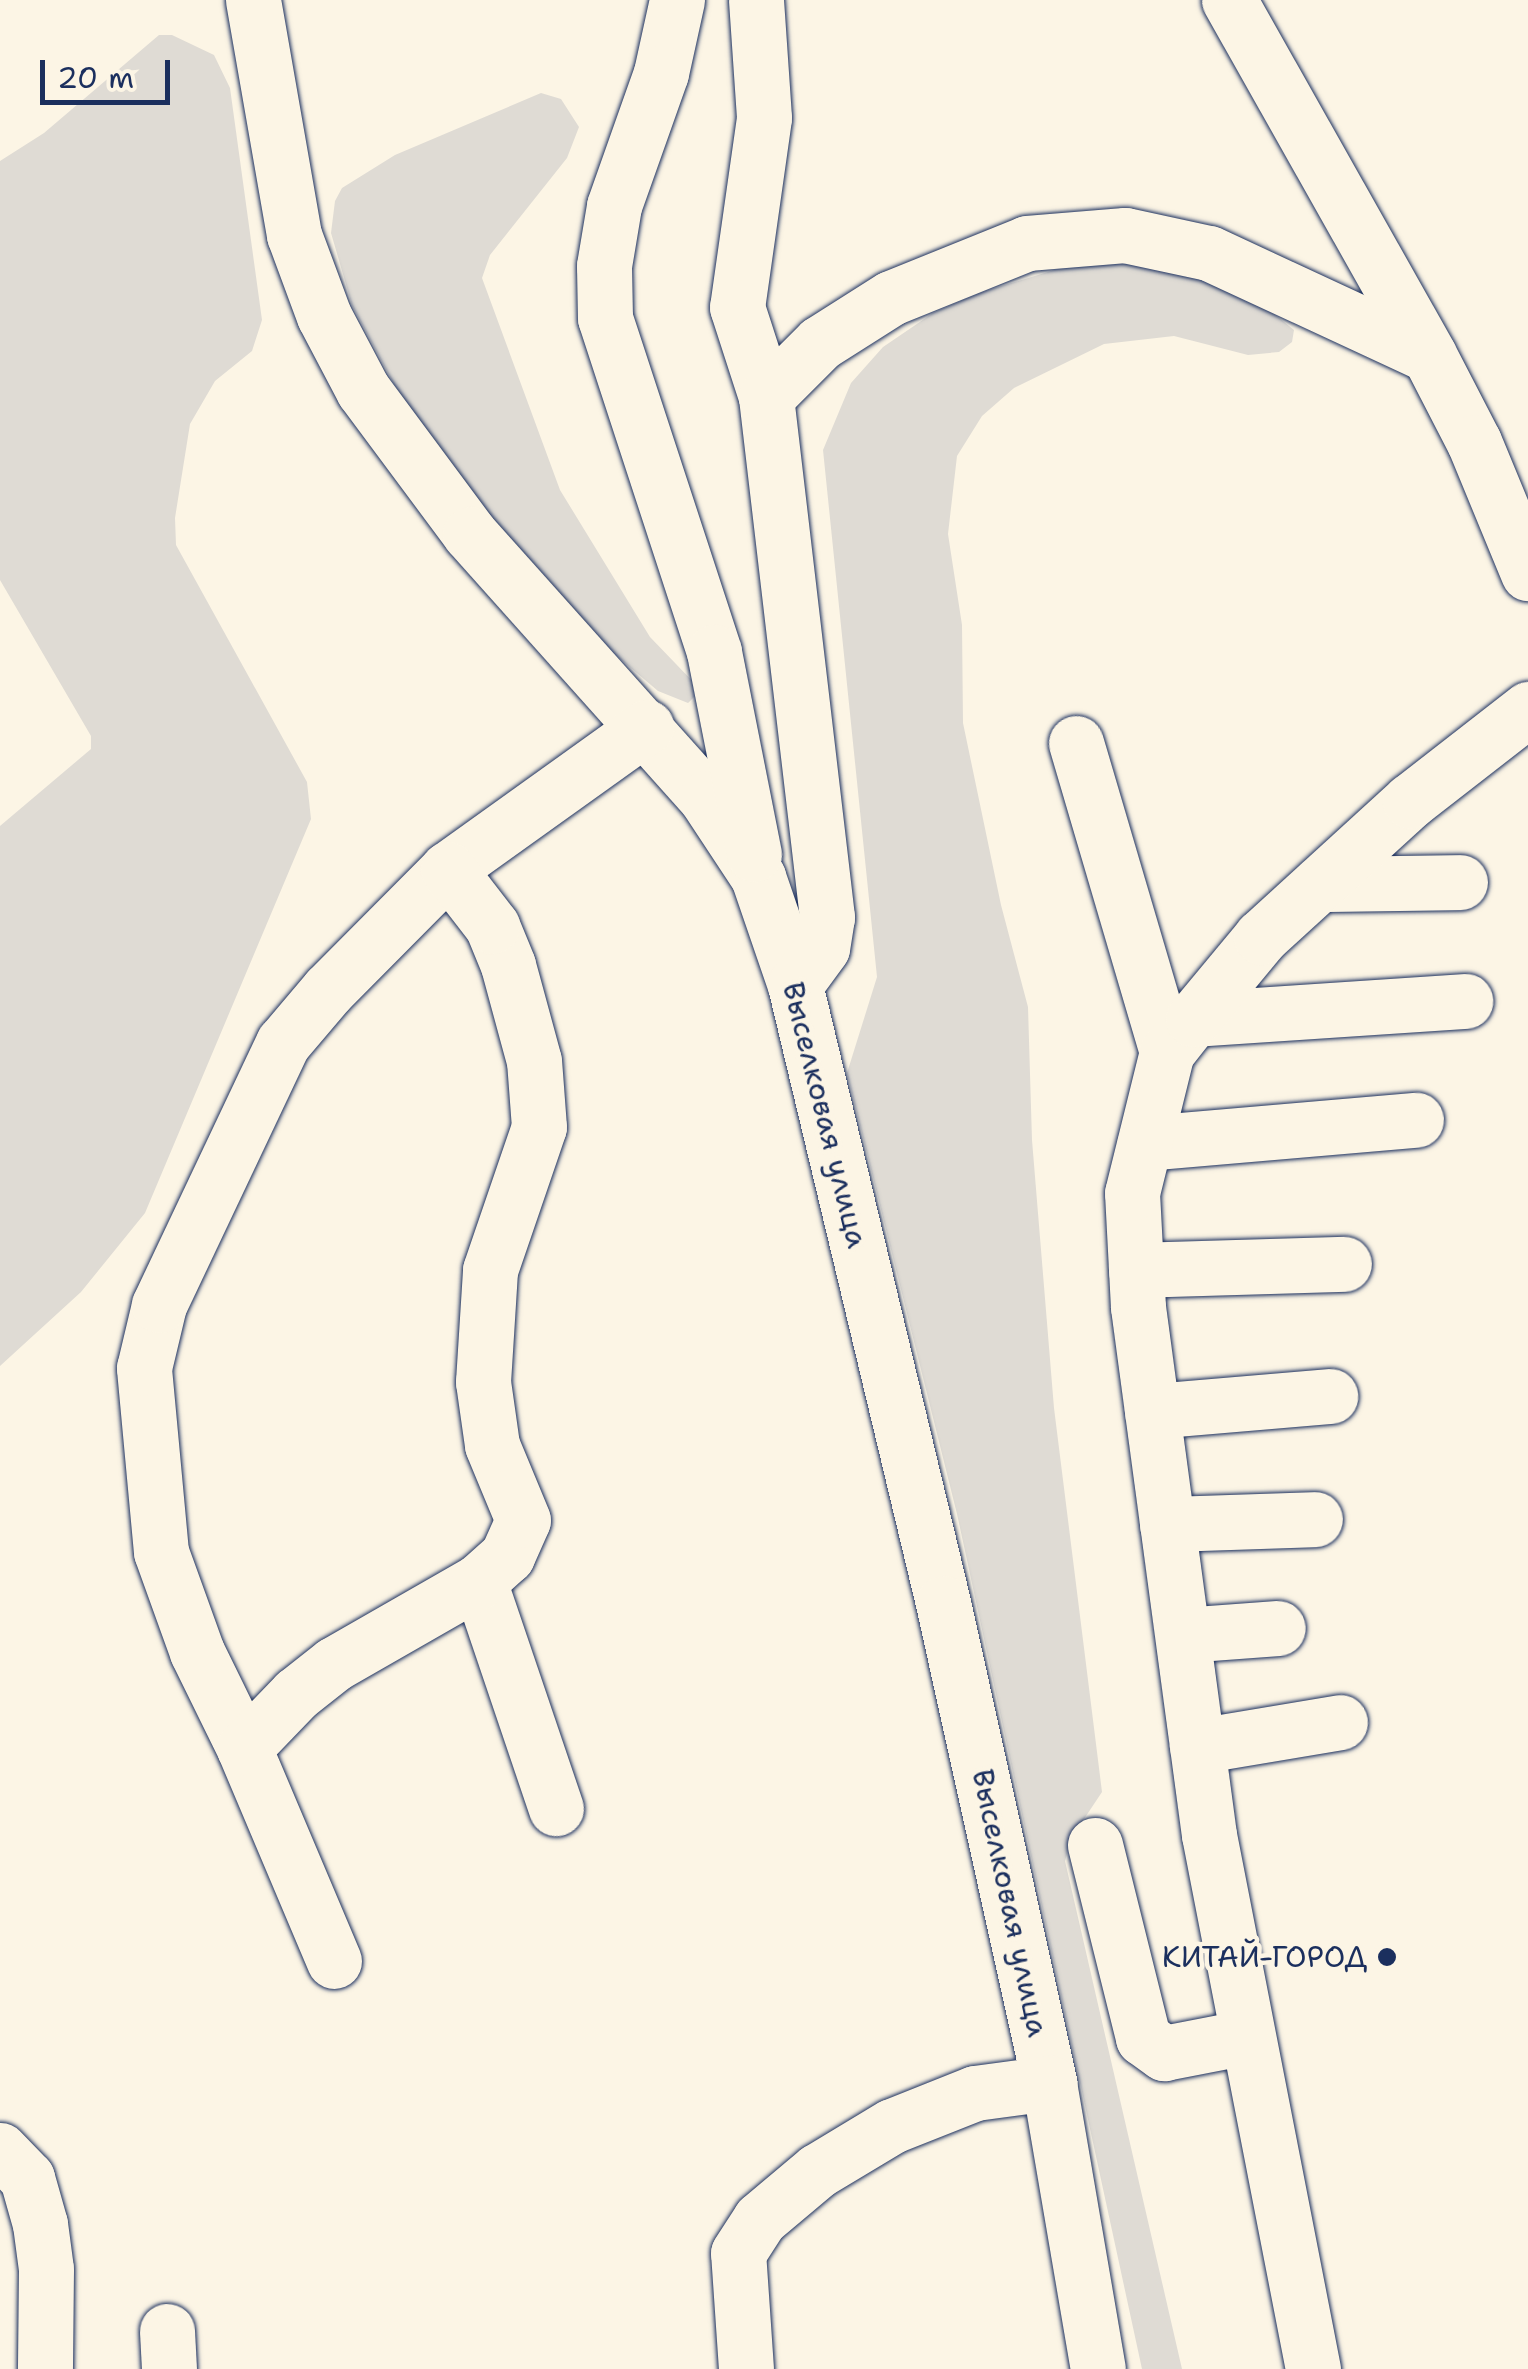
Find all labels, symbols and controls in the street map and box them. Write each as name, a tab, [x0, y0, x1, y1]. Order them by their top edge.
scale bar	[45, 40, 175, 102]
text: 20 m	[57, 57, 134, 98]
street label: Выселковая улица	[775, 978, 875, 1252]
street label: Выселковая улица	[964, 1766, 1056, 2040]
place label: КИТАЙ-ГОРОД	[1162, 1939, 1367, 1975]
marker: КИТАЙ-ГОРОД	[1376, 1946, 1398, 1968]

